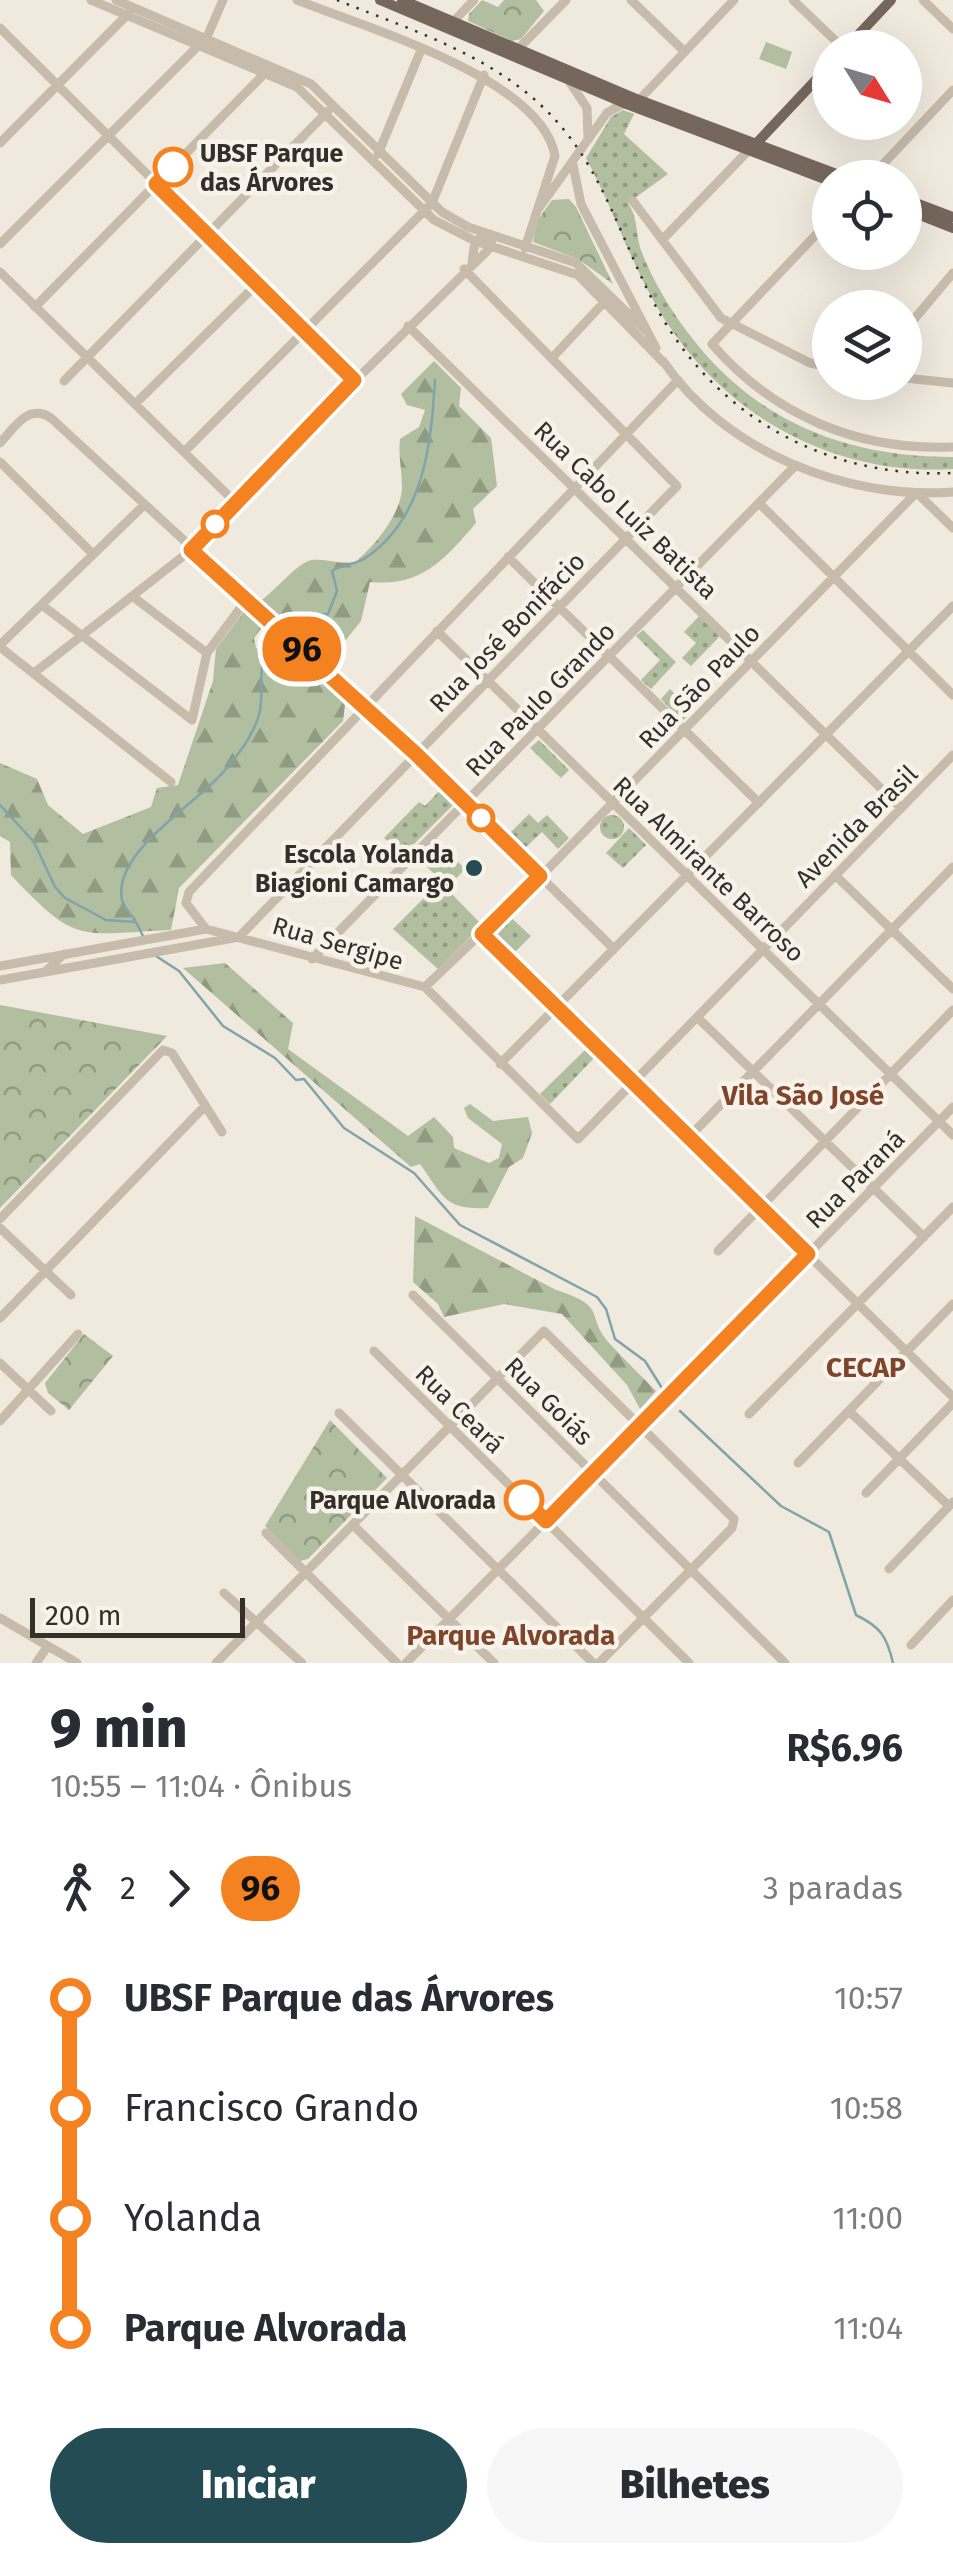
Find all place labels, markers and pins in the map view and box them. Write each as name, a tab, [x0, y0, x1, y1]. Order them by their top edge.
place label: UBSF Parque das Árvores	[200, 139, 344, 198]
marker: UBSF Parque das Árvores	[154, 148, 192, 186]
unlabelled marker	[202, 511, 228, 537]
unlabelled marker	[468, 805, 494, 831]
place label: Escola Yolanda Biagioni Camargo	[255, 840, 454, 899]
marker: Escola Yolanda Biagioni Camargo	[463, 857, 485, 879]
marker: Parque Alvorada	[505, 1481, 543, 1519]
place label: Parque Alvorada	[310, 1486, 496, 1516]

